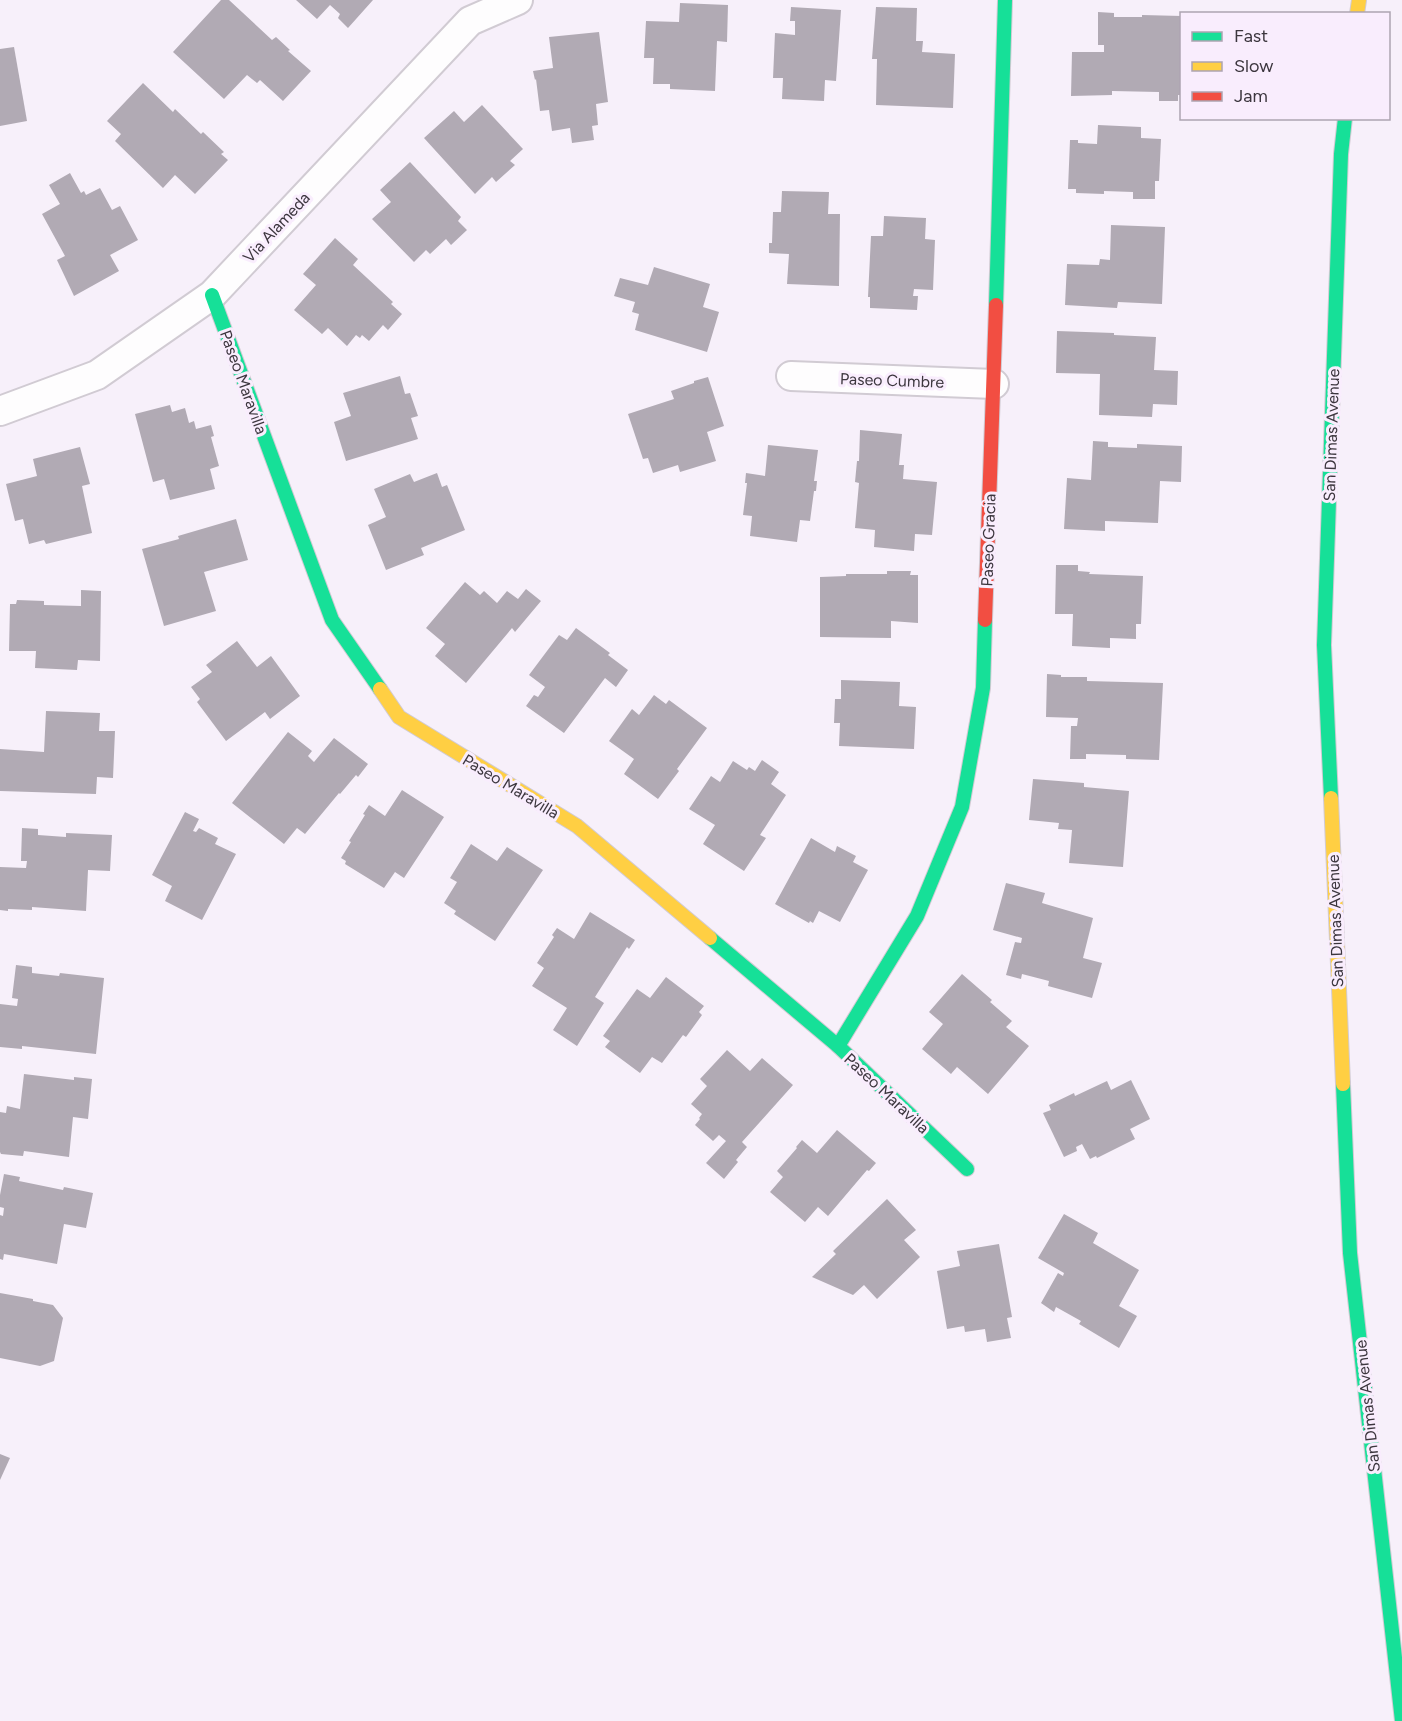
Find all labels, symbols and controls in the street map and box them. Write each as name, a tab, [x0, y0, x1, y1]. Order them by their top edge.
legend	[1180, 12, 1390, 120]
text: Fast	[1234, 25, 1268, 47]
text: Slow	[1234, 55, 1273, 77]
text: Jam	[1234, 85, 1268, 107]
street label: Via Alameda	[239, 188, 314, 266]
street label: Paseo Maravilla	[216, 328, 271, 437]
street label: San Dimas Avenue	[1320, 368, 1343, 502]
street label: Paseo Cumbre	[840, 369, 945, 392]
street label: Paseo Gracia	[977, 493, 1000, 587]
street label: Paseo Maravilla	[459, 750, 562, 823]
street label: San Dimas Avenue	[1324, 854, 1347, 988]
street label: Paseo Maravilla	[840, 1049, 933, 1138]
street label: San Dimas Avenue	[1351, 1339, 1384, 1473]

